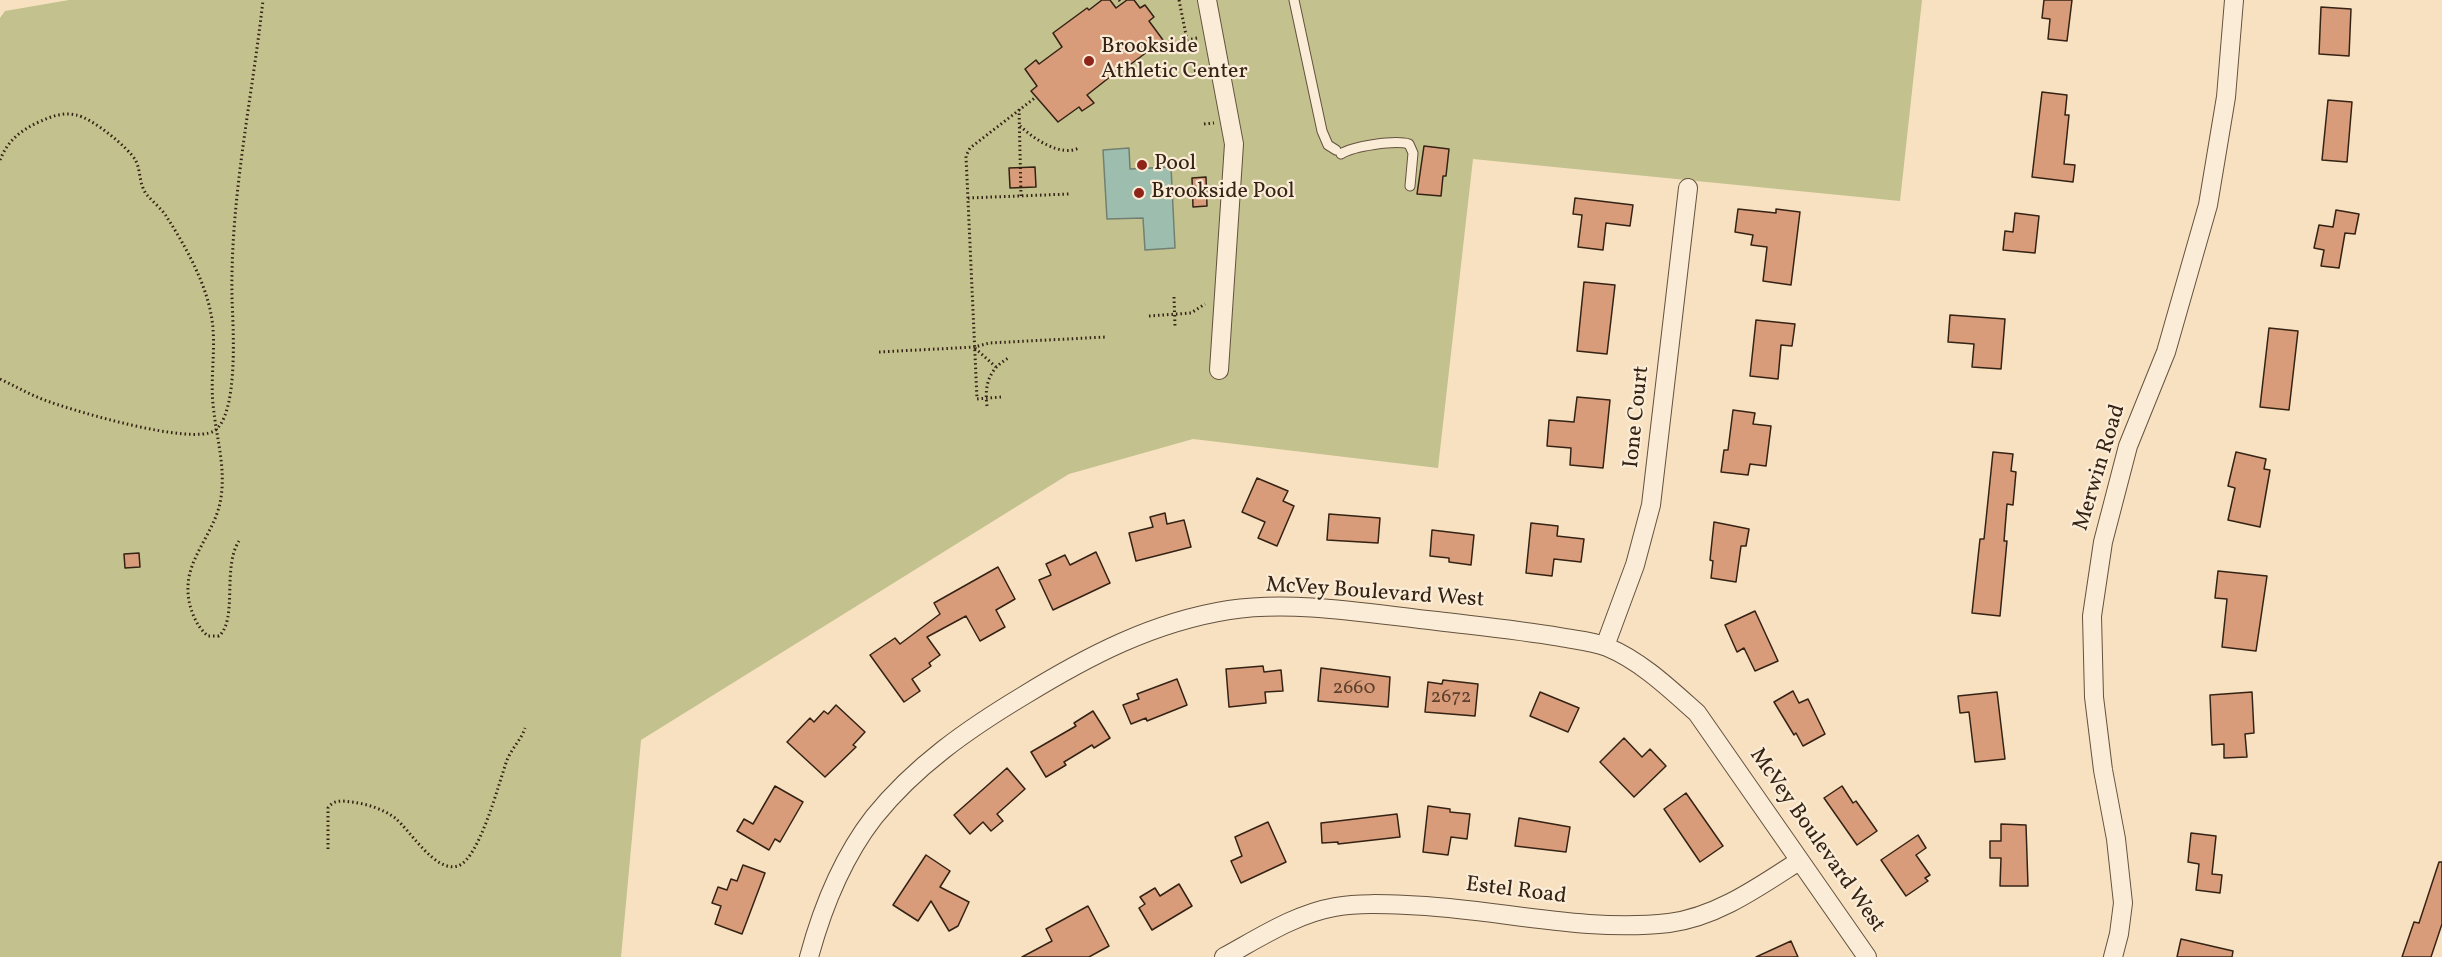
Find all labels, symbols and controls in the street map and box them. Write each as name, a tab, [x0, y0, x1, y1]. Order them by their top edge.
place label: Brookside Athletic Center	[1101, 35, 1248, 86]
marker: Brookside Athletic Center	[1082, 54, 1096, 68]
place label: Pool	[1154, 152, 1196, 178]
marker: Pool	[1135, 158, 1149, 172]
place label: Brookside Pool	[1151, 180, 1294, 206]
marker: Brookside Pool	[1132, 186, 1146, 200]
street label: Ione Court	[1619, 364, 1657, 470]
street label: Merwin Road	[2069, 402, 2133, 534]
street label: McVey Boulevard West	[1265, 573, 1485, 615]
house number: 2660	[1333, 677, 1375, 701]
house number: 2672	[1431, 686, 1471, 710]
street label: McVey Boulevard West	[1742, 744, 1890, 938]
street label: Estel Road	[1464, 873, 1568, 911]

